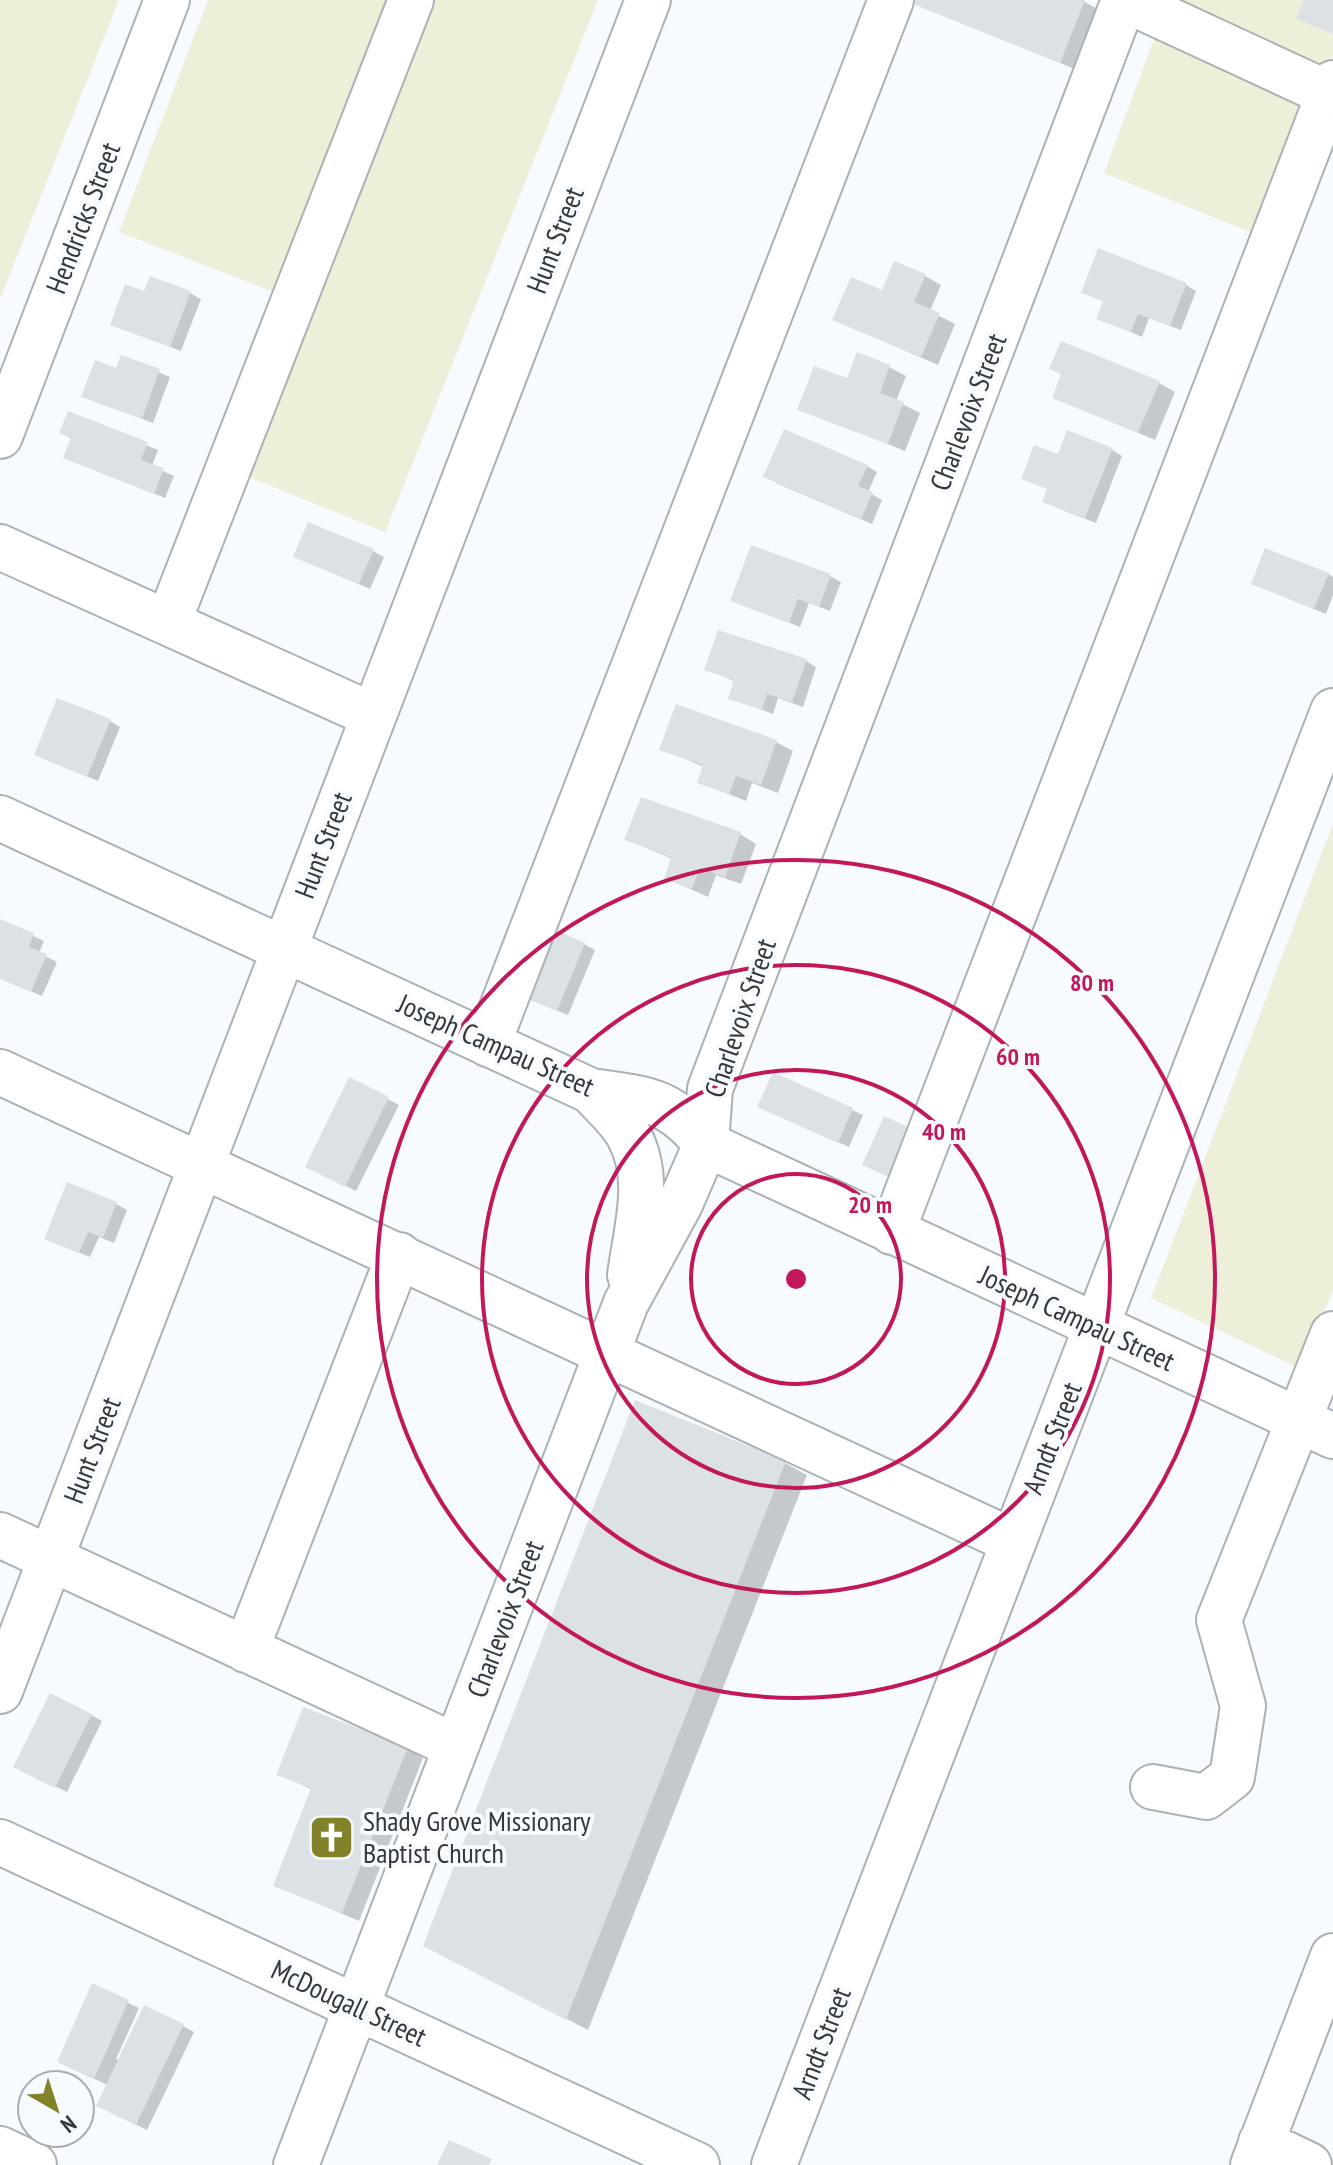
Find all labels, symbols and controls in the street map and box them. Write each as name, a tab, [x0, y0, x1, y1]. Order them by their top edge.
street label: Hendricks Street	[37, 137, 128, 299]
street label: Hunt Street	[517, 181, 592, 298]
street label: Charlevoix Street	[921, 328, 1015, 496]
street label: Hunt Street	[285, 786, 360, 903]
street label: Charlevoix Street	[695, 933, 784, 1102]
text: 80 m	[1070, 967, 1114, 998]
street label: Joseph Campau Street	[391, 984, 601, 1105]
text: 60 m	[996, 1041, 1040, 1072]
text: 40 m	[922, 1116, 966, 1147]
text: 20 m	[848, 1189, 892, 1220]
street label: Joseph Campau Street	[973, 1256, 1181, 1379]
centre of rings	[782, 1265, 810, 1293]
street label: Arndt Street	[1013, 1376, 1090, 1499]
street label: Hunt Street	[54, 1391, 129, 1508]
street label: Charlevoix Street	[458, 1535, 552, 1703]
place label: Shady Grove Missionary Baptist Church	[363, 1802, 591, 1871]
church icon: Shady Grove Missionary Baptist Church	[308, 1813, 356, 1861]
street label: McDougall Street	[266, 1950, 433, 2055]
street label: Arndt Street	[782, 1981, 859, 2104]
north arrow	[16, 2069, 96, 2149]
text: N	[55, 2110, 82, 2139]

